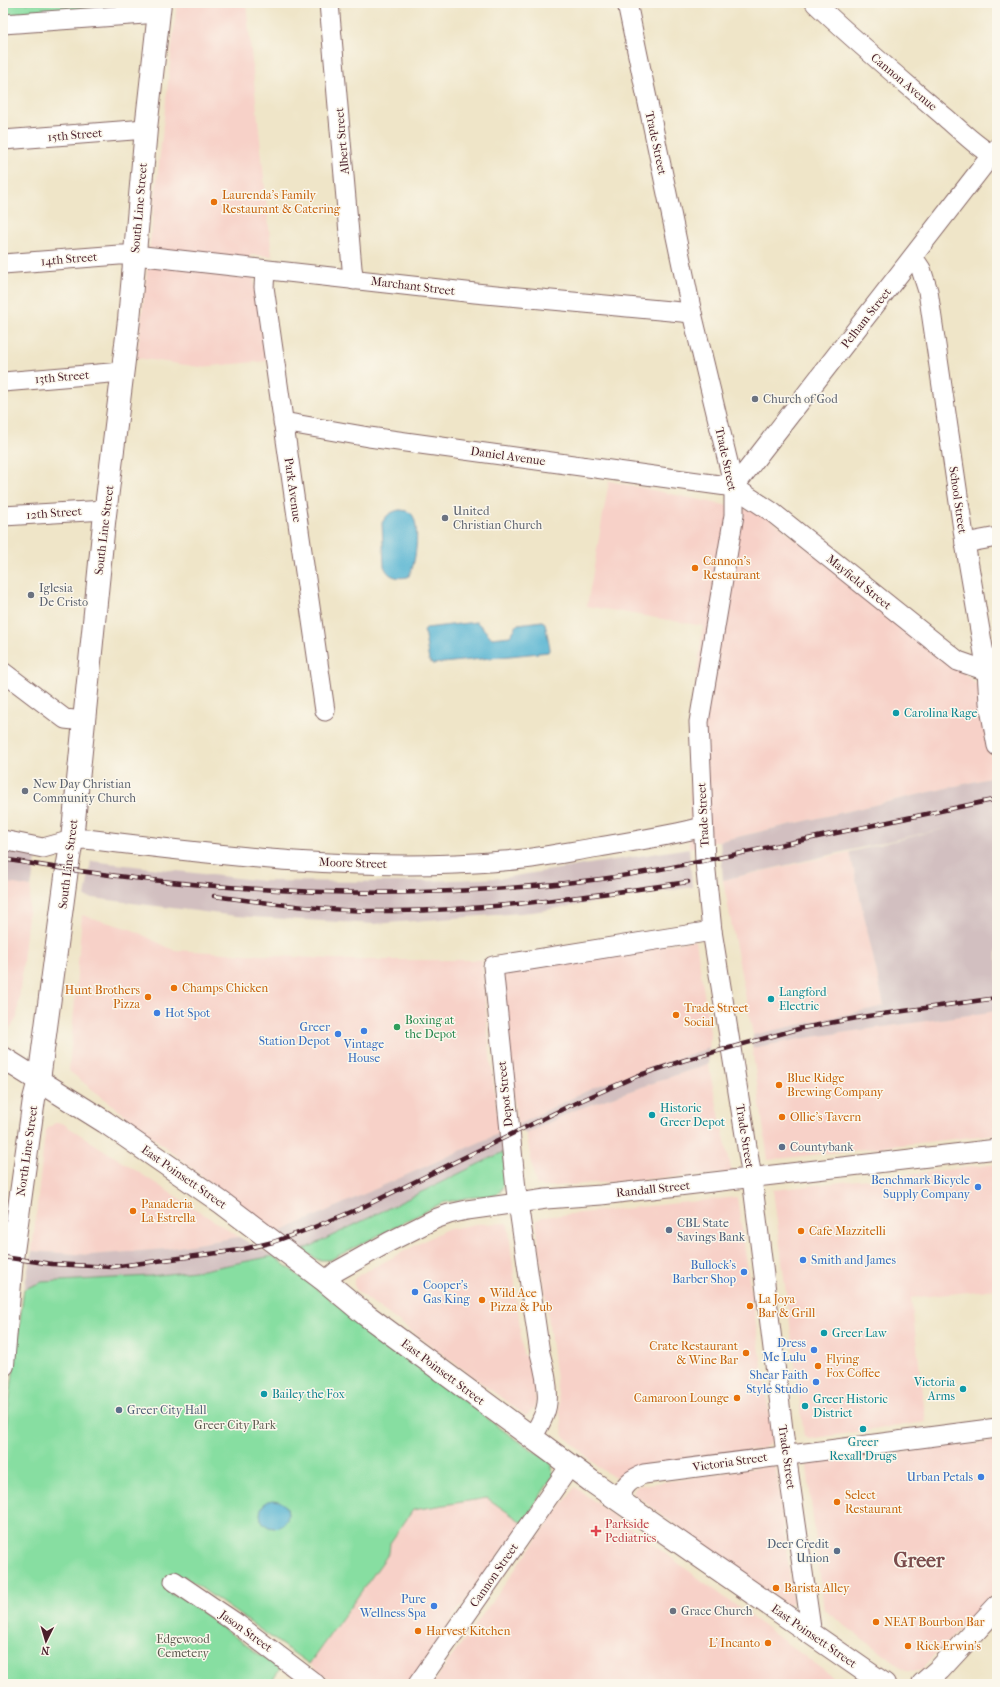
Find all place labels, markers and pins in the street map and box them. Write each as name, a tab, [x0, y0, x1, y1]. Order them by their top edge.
place label: Laurenda's Family Restaurant & Catering	[222, 188, 341, 216]
marker: Laurenda's Family Restaurant & Catering	[209, 197, 219, 207]
place label: Church of God	[763, 392, 838, 406]
marker: Church of God	[750, 394, 760, 404]
place label: United Christian Church	[453, 504, 543, 532]
marker: United Christian Church	[440, 513, 450, 523]
place label: Cannon's Restaurant	[703, 554, 761, 582]
marker: Cannon's Restaurant	[690, 563, 700, 573]
place label: Iglesia De Cristo	[39, 581, 88, 609]
marker: Iglesia De Cristo	[26, 590, 36, 600]
place label: Carolina Rage	[904, 706, 977, 720]
marker: Carolina Rage	[891, 708, 901, 718]
place label: New Day Christian Community Church	[33, 777, 136, 805]
marker: New Day Christian Community Church	[20, 786, 30, 796]
place label: Champs Chicken	[182, 981, 268, 995]
place label: Hunt Brothers Pizza	[65, 983, 141, 1011]
marker: Champs Chicken	[169, 983, 179, 993]
place label: Langford Electric	[779, 985, 827, 1013]
marker: Hunt Brothers Pizza	[143, 992, 153, 1002]
marker: Langford Electric	[766, 994, 776, 1004]
place label: Trade Street Social	[684, 1001, 749, 1029]
place label: Hot Spot	[165, 1006, 211, 1020]
marker: Hot Spot	[152, 1008, 162, 1018]
marker: Trade Street Social	[671, 1010, 681, 1020]
place label: Boxing at the Depot	[405, 1013, 457, 1041]
place label: Greer Station Depot	[259, 1020, 331, 1048]
marker: Boxing at the Depot	[392, 1022, 402, 1032]
marker: Vintage House	[359, 1026, 369, 1036]
marker: Greer Station Depot	[333, 1029, 343, 1039]
place label: Vintage House	[343, 1037, 384, 1065]
place label: Blue Ridge Brewing Company	[787, 1071, 884, 1099]
marker: Blue Ridge Brewing Company	[774, 1080, 784, 1090]
place label: Historic Greer Depot	[660, 1101, 726, 1129]
marker: Historic Greer Depot	[647, 1110, 657, 1120]
place label: Ollie's Tavern	[790, 1110, 861, 1124]
marker: Ollie's Tavern	[777, 1112, 787, 1122]
place label: Countybank	[790, 1140, 854, 1154]
marker: Countybank	[777, 1142, 787, 1152]
place label: Benchmark Bicycle Supply Company	[871, 1173, 971, 1201]
marker: Benchmark Bicycle Supply Company	[973, 1182, 983, 1192]
place label: Panaderia La Estrella	[141, 1197, 196, 1225]
marker: Panaderia La Estrella	[128, 1206, 138, 1216]
place label: CBL State Savings Bank	[677, 1216, 746, 1244]
place label: Cafe Mazzitelli	[809, 1224, 886, 1238]
marker: CBL State Savings Bank	[664, 1225, 674, 1235]
marker: Cafe Mazzitelli	[796, 1226, 806, 1236]
place label: Smith and James	[811, 1253, 896, 1267]
marker: Smith and James	[798, 1255, 808, 1265]
place label: Bullock's Barber Shop	[672, 1258, 737, 1286]
marker: Bullock's Barber Shop	[739, 1267, 749, 1277]
place label: Cooper's Gas King	[423, 1278, 470, 1306]
place label: Wild Ace Pizza & Pub	[489, 1286, 552, 1314]
marker: Cooper's Gas King	[410, 1287, 420, 1297]
place label: La Joya Bar & Grill	[758, 1292, 816, 1320]
marker: Wild Ace Pizza & Pub	[477, 1295, 487, 1305]
marker: La Joya Bar & Grill	[745, 1301, 755, 1311]
place label: Greer Law	[832, 1326, 888, 1340]
marker: Greer Law	[819, 1328, 829, 1338]
place label: Dress Me Lulu	[763, 1336, 807, 1364]
place label: Crate Restaurant & Wine Bar	[649, 1339, 739, 1367]
marker: Dress Me Lulu	[809, 1345, 819, 1355]
marker: Crate Restaurant & Wine Bar	[741, 1348, 751, 1358]
place label: Flying Fox Coffee	[826, 1352, 880, 1380]
marker: Flying Fox Coffee	[813, 1361, 823, 1371]
place label: Shear Faith Style Studio	[746, 1368, 808, 1396]
place label: Victoria Arms	[913, 1375, 956, 1403]
marker: Shear Faith Style Studio	[811, 1377, 821, 1387]
marker: Victoria Arms	[958, 1384, 968, 1394]
place label: Bailey the Fox	[272, 1387, 346, 1401]
marker: Bailey the Fox	[259, 1389, 269, 1399]
place label: Camaroon Lounge	[634, 1391, 729, 1405]
place label: Greer Historic District	[813, 1392, 888, 1420]
marker: Camaroon Lounge	[732, 1393, 742, 1403]
marker: Greer Historic District	[800, 1401, 810, 1411]
place label: Greer City Hall	[127, 1403, 207, 1417]
marker: Greer City Hall	[114, 1405, 124, 1415]
marker: Greer Rexall Drugs	[858, 1424, 868, 1434]
place label: Greer Rexall Drugs	[829, 1435, 897, 1463]
place label: Urban Petals	[907, 1470, 974, 1484]
marker: Urban Petals	[976, 1472, 986, 1482]
place label: Select Restaurant	[845, 1488, 903, 1516]
marker: Select Restaurant	[832, 1497, 842, 1507]
place label: Parkside Pediatrics	[605, 1517, 657, 1545]
marker: Parkside Pediatrics	[590, 1525, 602, 1537]
place label: Deer Credit Union	[767, 1537, 830, 1565]
marker: Deer Credit Union	[832, 1546, 842, 1556]
place label: Barista Alley	[784, 1581, 850, 1595]
marker: Barista Alley	[771, 1583, 781, 1593]
place label: Pure Wellness Spa	[359, 1592, 426, 1620]
marker: Pure Wellness Spa	[429, 1601, 439, 1611]
place label: Grace Church	[681, 1604, 753, 1618]
marker: Grace Church	[668, 1606, 678, 1616]
place label: NEAT Bourbon Bar	[884, 1615, 985, 1629]
marker: NEAT Bourbon Bar	[871, 1617, 881, 1627]
place label: Harvest Kitchen	[426, 1624, 510, 1638]
marker: Harvest Kitchen	[413, 1626, 423, 1636]
place label: L’ Incanto	[709, 1636, 760, 1650]
marker: L’ Incanto	[763, 1638, 773, 1648]
place label: Rick Erwin's	[916, 1639, 982, 1653]
marker: Rick Erwin's	[903, 1641, 913, 1651]

